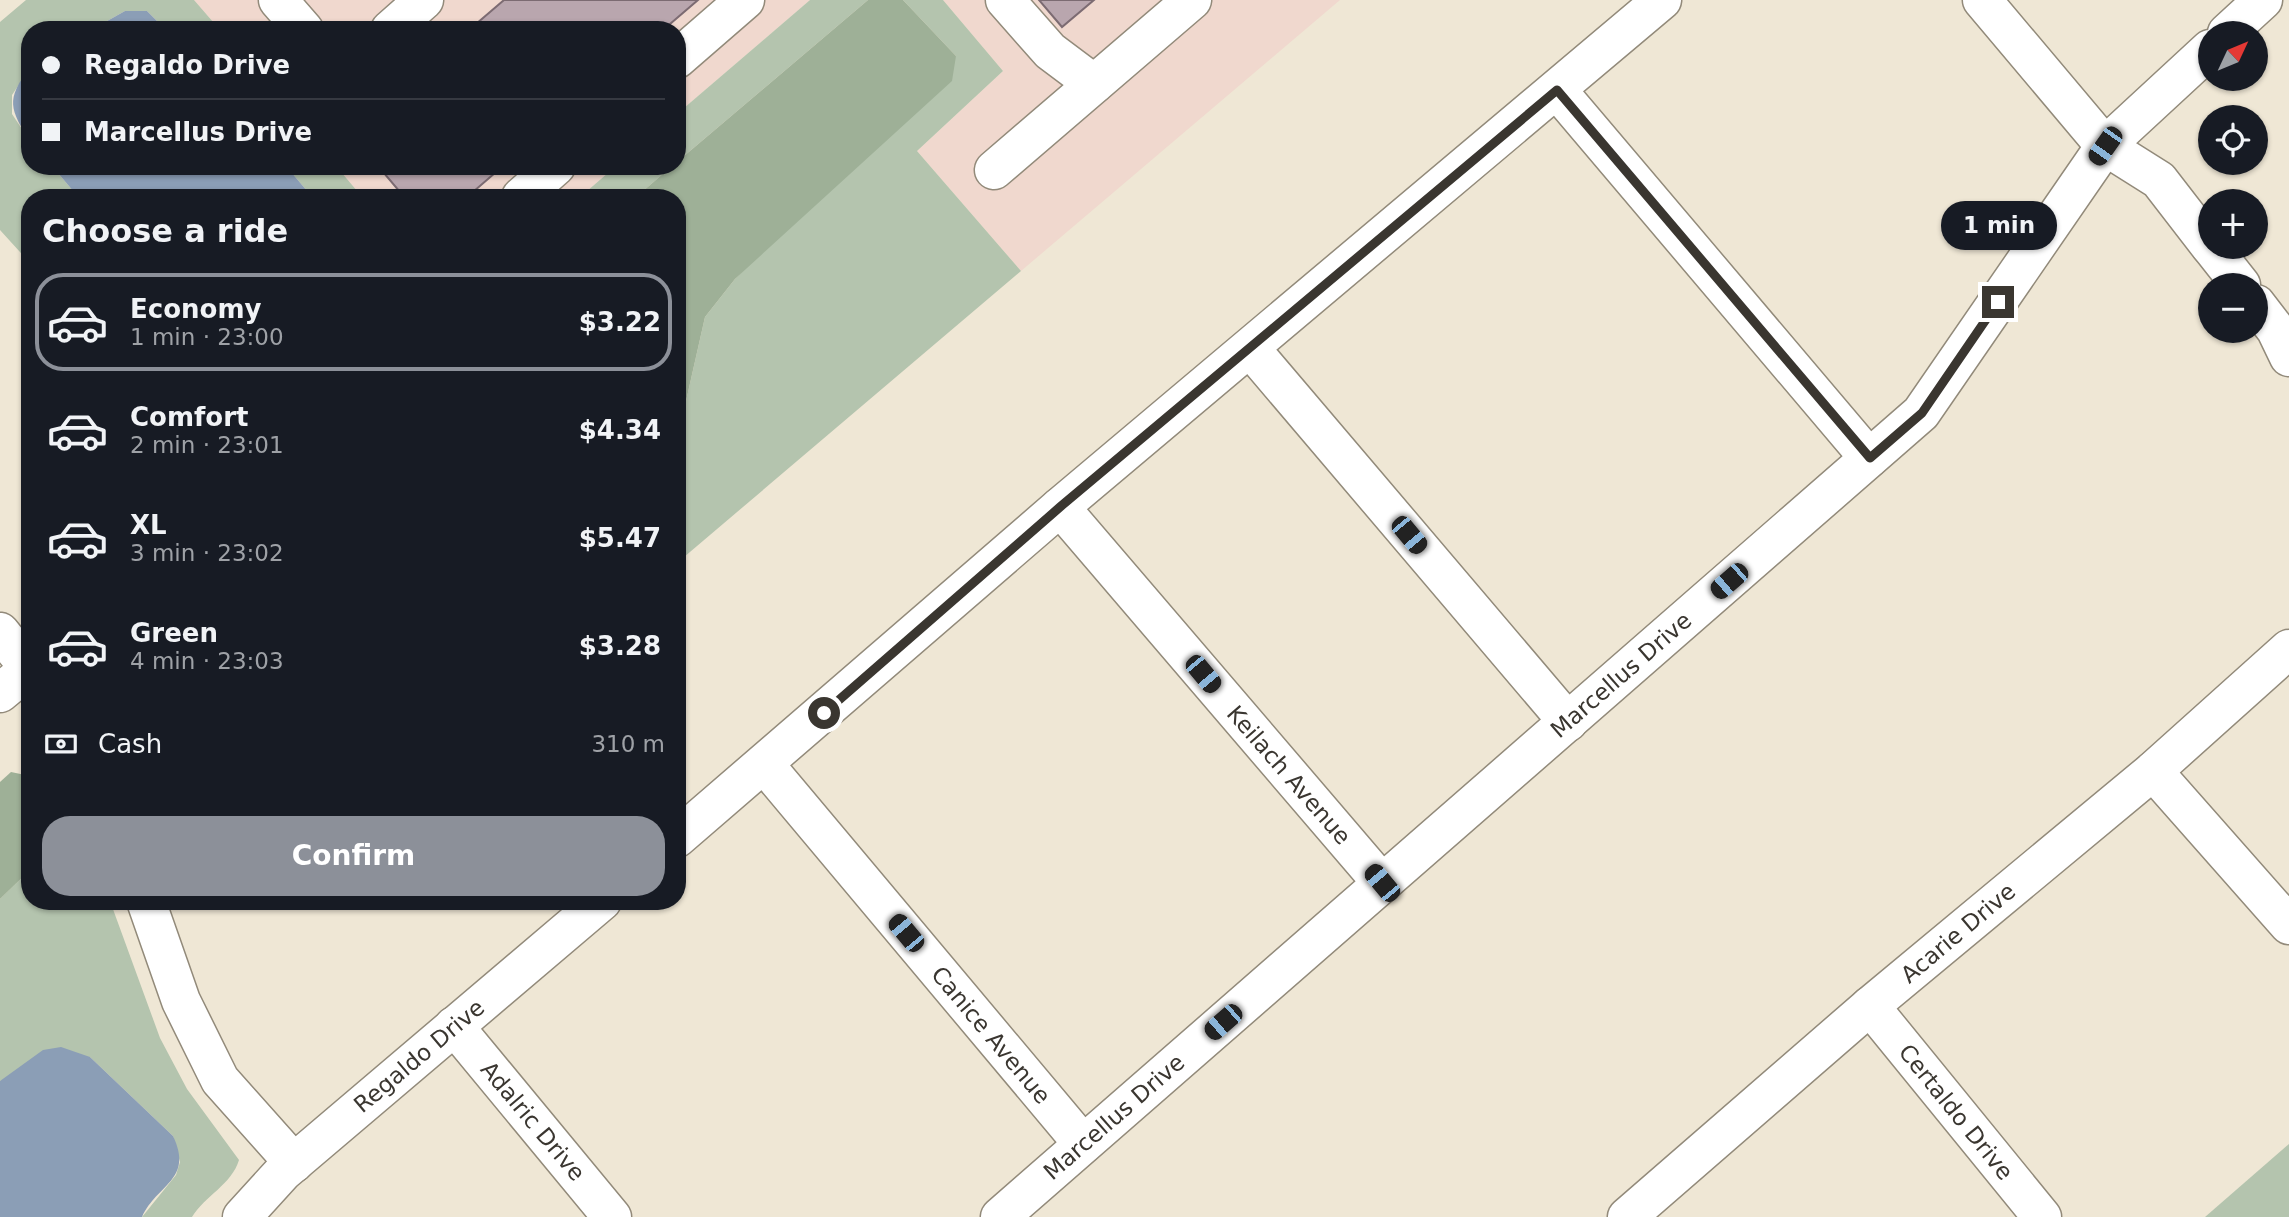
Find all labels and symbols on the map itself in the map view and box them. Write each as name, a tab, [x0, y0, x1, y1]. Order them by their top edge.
north arrow	[2198, 21, 2268, 91]
car	[2085, 123, 2126, 169]
callout: 1 min	[1940, 201, 2056, 250]
route end	[1982, 286, 2014, 318]
car	[1388, 512, 1431, 558]
car	[1707, 559, 1752, 603]
street label: Marcellus Drive	[1545, 607, 1697, 743]
car	[1182, 651, 1225, 697]
route start	[808, 697, 840, 729]
street label: Keilach Avenue	[1222, 700, 1356, 850]
car	[1361, 860, 1404, 906]
street label: Acarie Drive	[1896, 878, 2020, 988]
car	[885, 910, 928, 956]
street label: Canice Avenue	[926, 961, 1056, 1109]
street label: Regaldo Drive	[349, 994, 489, 1118]
car	[1201, 1000, 1246, 1044]
street label: Certaldo Drive	[1894, 1039, 2018, 1185]
street label: Marcellus Drive	[1038, 1049, 1190, 1185]
street label: Adalric Drive	[476, 1056, 590, 1186]

